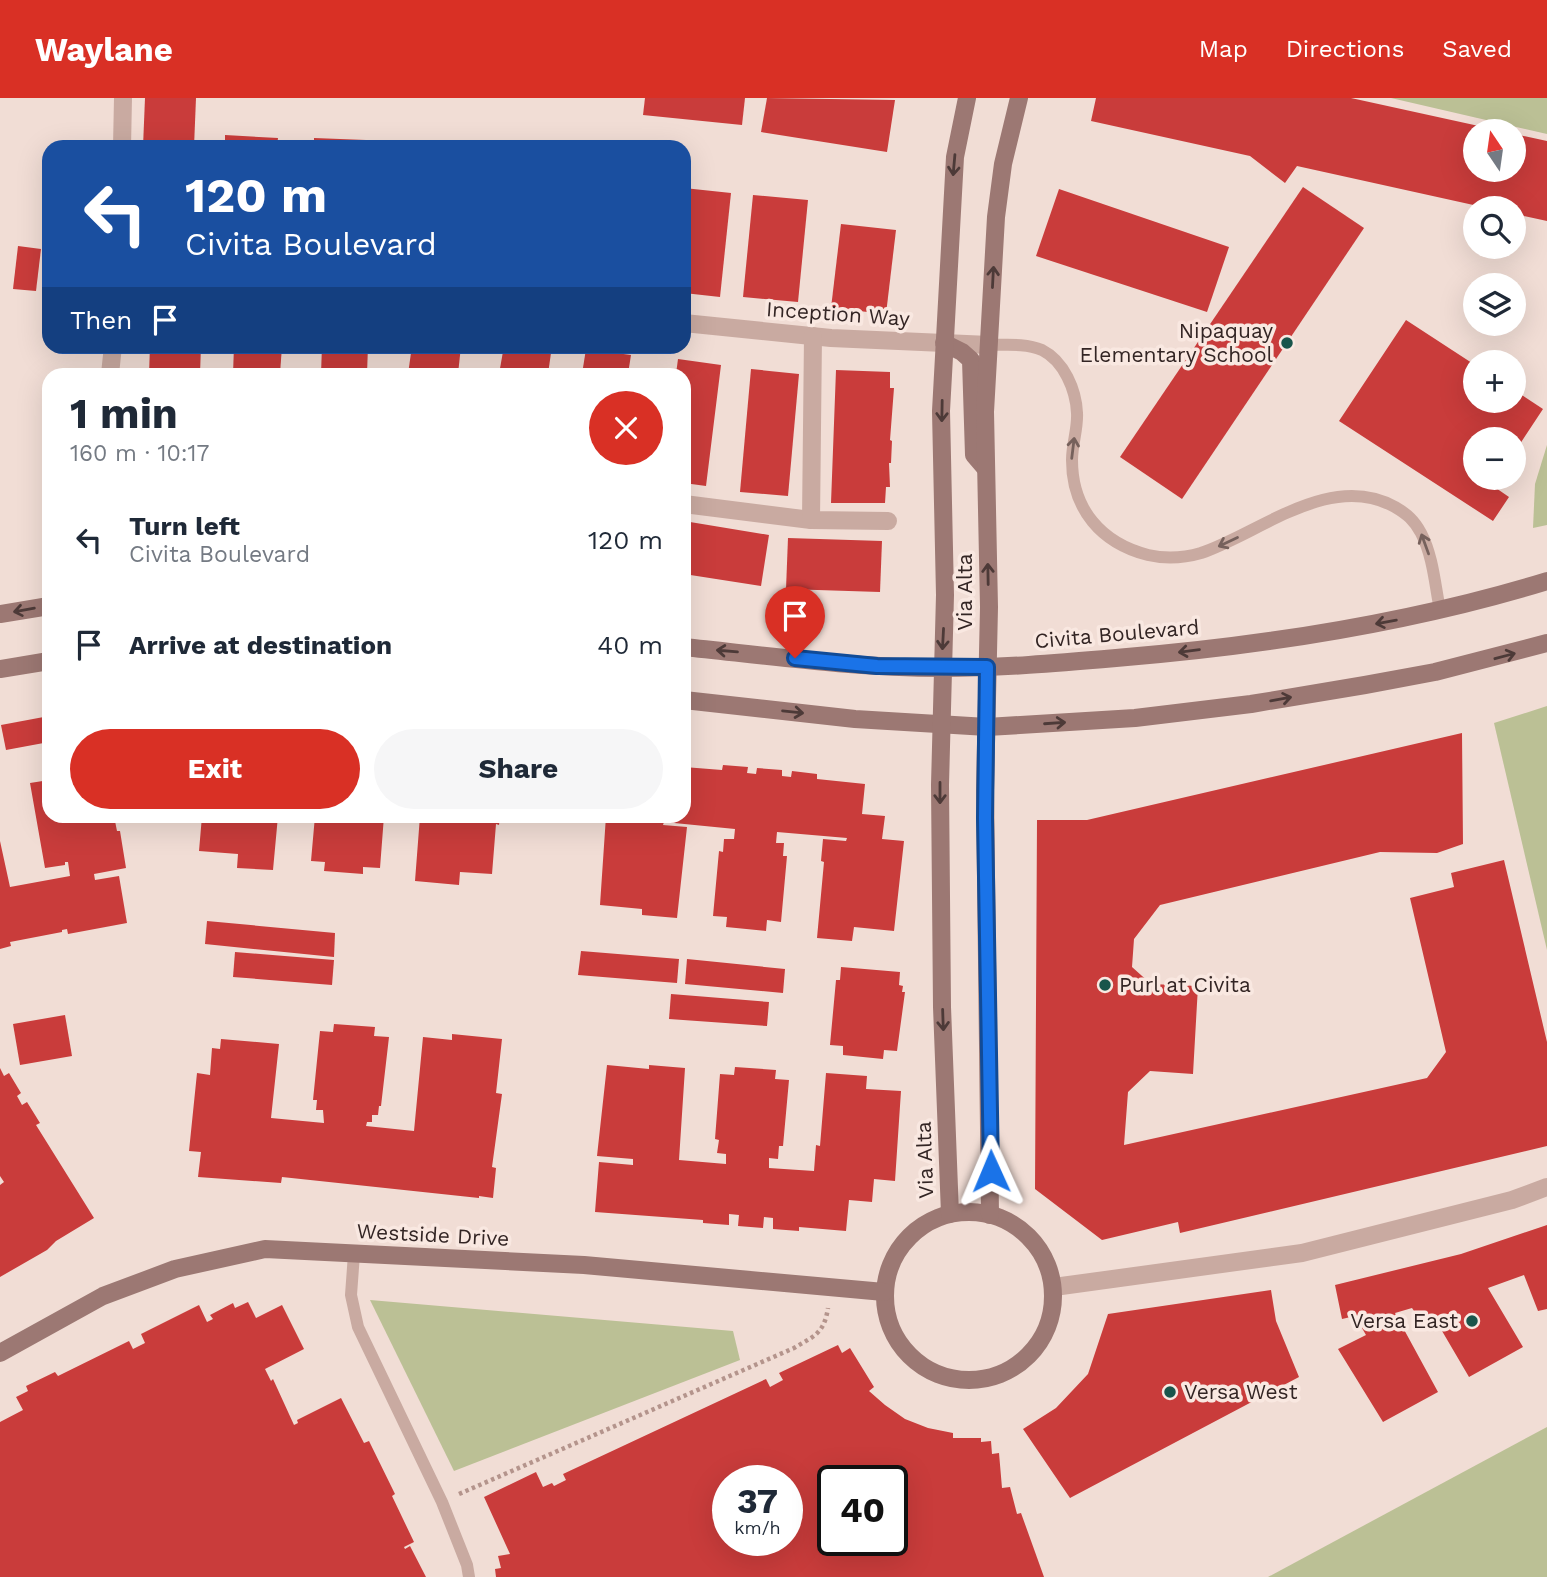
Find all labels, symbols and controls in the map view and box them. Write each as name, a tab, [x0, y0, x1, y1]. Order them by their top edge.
text: Waylane	[35, 30, 173, 69]
text: Map	[1199, 35, 1248, 63]
text: Directions	[1286, 35, 1404, 63]
text: Saved	[1442, 35, 1512, 63]
north arrow	[1463, 119, 1526, 182]
map controls	[1463, 119, 1526, 490]
one-way arrow	[948, 153, 961, 176]
text: 120 m	[185, 166, 327, 224]
icon: left	[70, 168, 161, 259]
button: search	[1463, 196, 1526, 259]
text: Civita Boulevard	[185, 225, 437, 263]
one-way arrow	[986, 266, 999, 289]
button: layers	[1463, 273, 1526, 336]
street label: Inception Way	[765, 296, 911, 331]
icon: arrive	[146, 301, 184, 339]
text: Then	[70, 305, 132, 335]
place label: Nipaquay Elementary School	[1080, 318, 1274, 367]
marker: Nipaquay Elementary School	[1279, 335, 1295, 351]
button: +	[1463, 350, 1526, 413]
text: 1 min	[70, 389, 178, 438]
button: close	[589, 391, 663, 465]
one-way arrow	[935, 400, 948, 423]
button: −	[1463, 427, 1526, 490]
one-way arrow	[1067, 437, 1080, 460]
text: 160 m · 10:17	[70, 440, 209, 467]
text: Turn left	[129, 511, 240, 541]
icon: left	[70, 521, 108, 559]
text: 120 m	[588, 525, 663, 555]
one-way arrow	[1417, 533, 1430, 555]
one-way arrow	[1217, 536, 1239, 549]
text: Civita Boulevard	[129, 541, 310, 568]
street label: Via Alta	[952, 553, 977, 631]
one-way arrow	[982, 563, 995, 586]
pin	[765, 586, 825, 658]
icon: arrive	[776, 597, 814, 635]
one-way arrow	[14, 604, 36, 617]
street label: Civita Boulevard	[1034, 614, 1200, 653]
one-way arrow	[1375, 616, 1398, 629]
icon: arrive	[70, 626, 108, 664]
one-way arrow	[937, 627, 950, 650]
text: Arrive at destination	[129, 630, 392, 660]
text: 40 m	[597, 630, 663, 660]
one-way arrow	[716, 645, 739, 658]
one-way arrow	[1178, 645, 1201, 658]
one-way arrow	[1493, 648, 1515, 661]
one-way arrow	[1270, 692, 1292, 705]
one-way arrow	[781, 706, 804, 719]
one-way arrow	[1044, 716, 1067, 729]
button: Exit	[70, 729, 360, 809]
button: Share	[374, 729, 663, 809]
one-way arrow	[933, 781, 947, 804]
place label: Purl at Civita	[1119, 972, 1251, 997]
marker: Purl at Civita	[1097, 977, 1113, 993]
one-way arrow	[936, 1009, 949, 1032]
street label: Via Alta	[911, 1121, 938, 1199]
position arrow	[954, 1134, 1028, 1208]
street label: Westside Drive	[356, 1218, 510, 1251]
place label: Versa East	[1350, 1308, 1458, 1333]
marker: Versa East	[1464, 1313, 1480, 1329]
place label: Versa West	[1184, 1379, 1298, 1404]
marker: Versa West	[1162, 1384, 1178, 1400]
speed limit sign: 40	[817, 1465, 908, 1556]
text: 37	[737, 1480, 778, 1522]
text: km/h	[734, 1517, 781, 1538]

